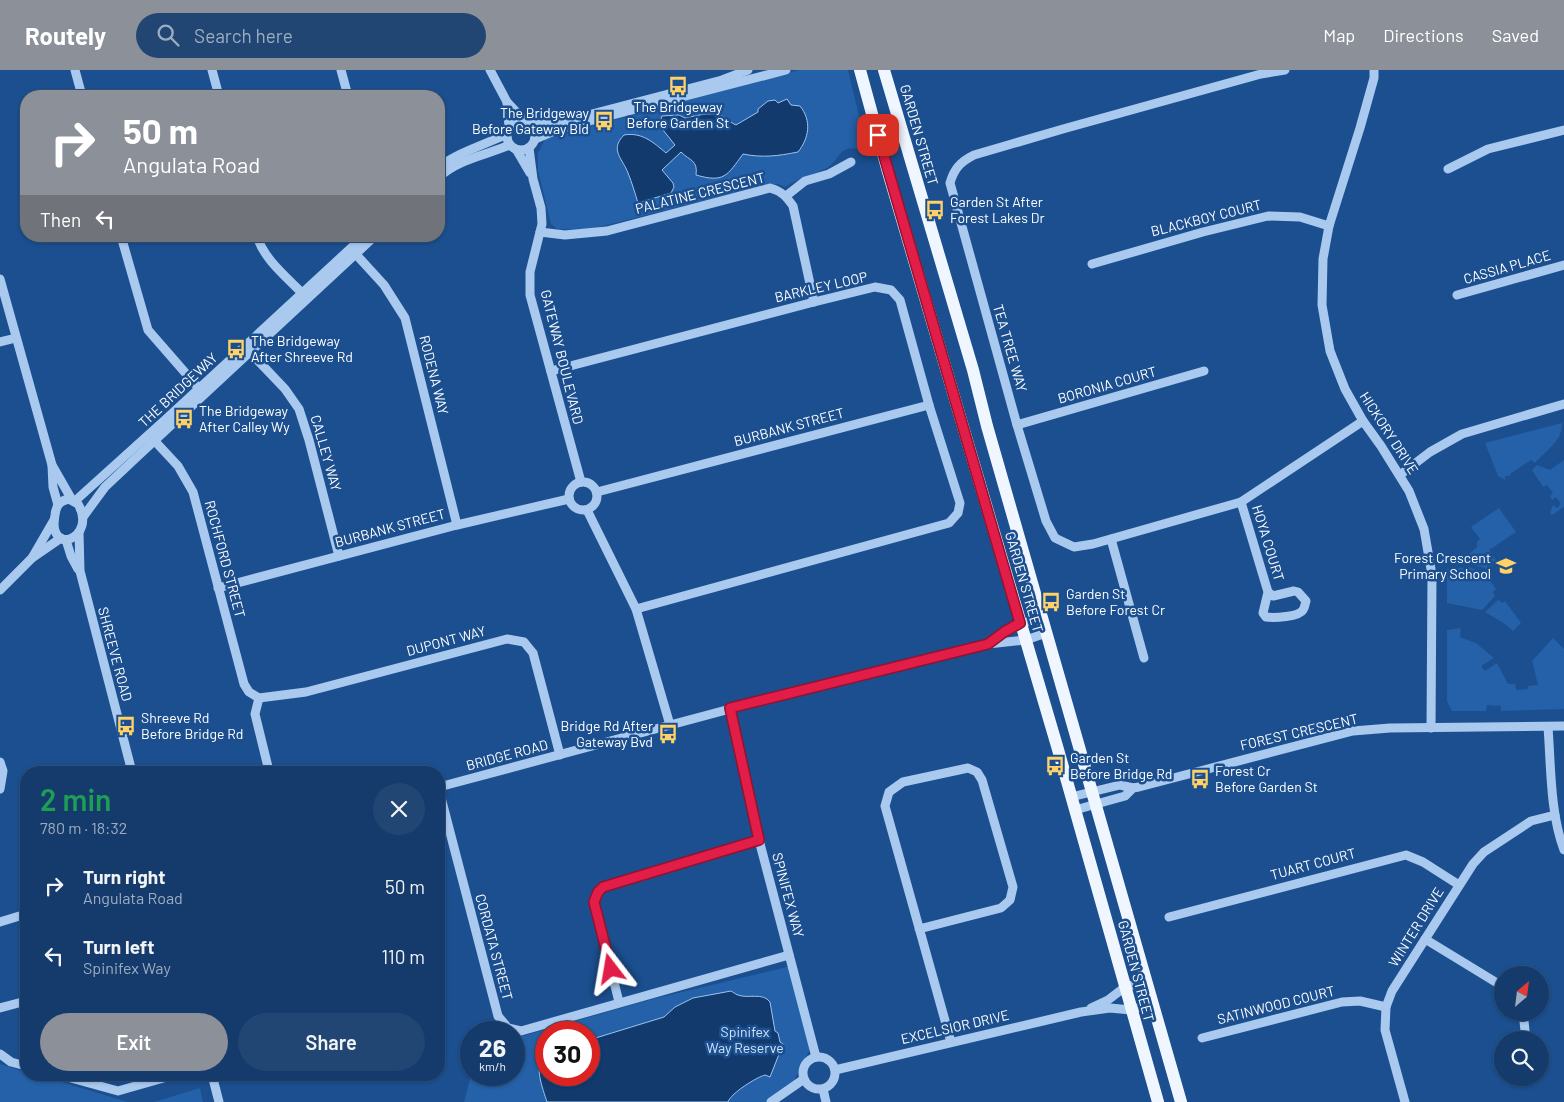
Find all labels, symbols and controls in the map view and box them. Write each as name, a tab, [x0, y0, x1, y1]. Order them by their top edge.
search box	[136, 13, 486, 58]
text: Routely	[25, 21, 106, 50]
icon: search	[154, 21, 182, 49]
text: Search here	[194, 24, 293, 47]
text: Map	[1323, 24, 1355, 46]
text: Directions	[1383, 24, 1464, 46]
text: Saved	[1492, 24, 1539, 46]
bus stop icon: The Bridgeway Before Garden St	[667, 75, 689, 97]
street label: GARDEN STREET	[897, 82, 942, 187]
place label: The Bridgeway Before Garden St	[627, 98, 729, 131]
place label: The Bridgeway Before Gateway Bld	[472, 104, 590, 137]
text: 50 m	[123, 109, 198, 151]
icon: right	[40, 110, 105, 175]
bus stop icon: The Bridgeway Before Gateway Bld	[593, 110, 615, 132]
pin	[857, 114, 899, 156]
icon: arrive	[864, 121, 892, 149]
text: Angulata Road	[123, 151, 260, 177]
street label: PALATINE CRESCENT	[633, 168, 766, 217]
place label: Garden St After Forest Lakes Dr	[950, 193, 1044, 226]
street label: BLACKBOY COURT	[1149, 196, 1263, 239]
bus stop icon: Garden St After Forest Lakes Dr	[924, 199, 946, 221]
icon: left	[91, 205, 119, 233]
text: Then	[40, 208, 81, 231]
street label: CASSIA PLACE	[1461, 246, 1552, 287]
street label: BARKLEY LOOP	[773, 268, 869, 305]
street label: GATEWAY BOULEVARD	[538, 288, 587, 426]
street label: TEA TREE WAY	[990, 302, 1031, 394]
place label: The Bridgeway After Shreeve Rd	[251, 332, 353, 365]
street label: RODENA WAY	[416, 333, 453, 417]
bus stop icon: The Bridgeway After Shreeve Rd	[225, 338, 247, 360]
street label: THE BRIDGEWAY	[135, 349, 221, 431]
street label: BORONIA COURT	[1056, 362, 1158, 407]
street label: HICKORY DRIVE	[1356, 388, 1422, 477]
place label: The Bridgeway After Calley Wy	[199, 402, 290, 435]
street label: BURBANK STREET	[732, 404, 846, 449]
bus stop icon: The Bridgeway After Calley Wy	[173, 408, 195, 430]
street label: CALLEY WAY	[307, 413, 345, 493]
street label: ROCHFORD STREET	[202, 498, 249, 619]
street label: HOYA COURT	[1249, 503, 1288, 583]
street label: BURBANK STREET	[333, 505, 447, 550]
street label: GARDEN STREET	[1002, 529, 1047, 634]
place label: Forest Crescent Primary School	[1394, 549, 1491, 582]
school or university icon: Forest Crescent Primary School	[1495, 555, 1517, 577]
place label: Garden St Before Forest Cr	[1066, 585, 1165, 618]
bus stop icon: Garden St Before Forest Cr	[1040, 591, 1062, 613]
street label: SHREEVE ROAD	[95, 605, 136, 703]
street label: DUPONT WAY	[404, 622, 487, 659]
place label: Shreeve Rd Before Bridge Rd	[141, 709, 243, 742]
street label: FOREST CRESCENT	[1238, 710, 1359, 753]
bus stop icon: Shreeve Rd Before Bridge Rd	[115, 715, 137, 737]
place label: Bridge Rd After Gateway Bvd	[560, 717, 653, 750]
bus stop icon: Bridge Rd After Gateway Bvd	[657, 723, 679, 745]
street label: BRIDGE ROAD	[464, 735, 550, 774]
place label: Garden St Before Bridge Rd	[1070, 749, 1172, 782]
bus stop icon: Garden St Before Bridge Rd	[1044, 755, 1066, 777]
place label: Forest Cr Before Garden St	[1215, 762, 1318, 795]
bus stop icon: Forest Cr Before Garden St	[1189, 768, 1211, 790]
text: 2 min	[40, 781, 111, 817]
button: close	[373, 783, 425, 835]
text: 780 m · 18:32	[40, 818, 127, 837]
street label: TUART COURT	[1268, 844, 1357, 883]
street label: SPINIFEX WAY	[769, 851, 808, 939]
text: Turn right	[83, 865, 165, 888]
icon: right	[40, 872, 68, 900]
text: 50 m	[385, 875, 425, 898]
street label: WINTER DRIVE	[1384, 884, 1447, 970]
text: Angulata Road	[83, 888, 183, 907]
street label: CORDATA STREET	[472, 892, 517, 1002]
street label: GARDEN STREET	[1115, 918, 1158, 1023]
text: Turn left	[83, 935, 154, 958]
icon: left	[40, 942, 68, 970]
position arrow	[584, 942, 636, 994]
text: 110 m	[381, 945, 425, 968]
text: Spinifex Way	[83, 958, 171, 977]
north arrow	[1494, 966, 1549, 1021]
map controls	[1494, 966, 1549, 1086]
street label: SATINWOOD COURT	[1215, 982, 1336, 1027]
street label: EXCELSIOR DRIVE	[899, 1006, 1011, 1047]
button: Exit	[40, 1013, 228, 1071]
button: Share	[238, 1013, 425, 1071]
speed limit sign: 30	[535, 1021, 600, 1086]
park label: Spinifex Way Reserve	[706, 1023, 784, 1056]
button: search	[1494, 1031, 1549, 1086]
text: 26	[479, 1032, 506, 1062]
text: km/h	[479, 1059, 506, 1073]

